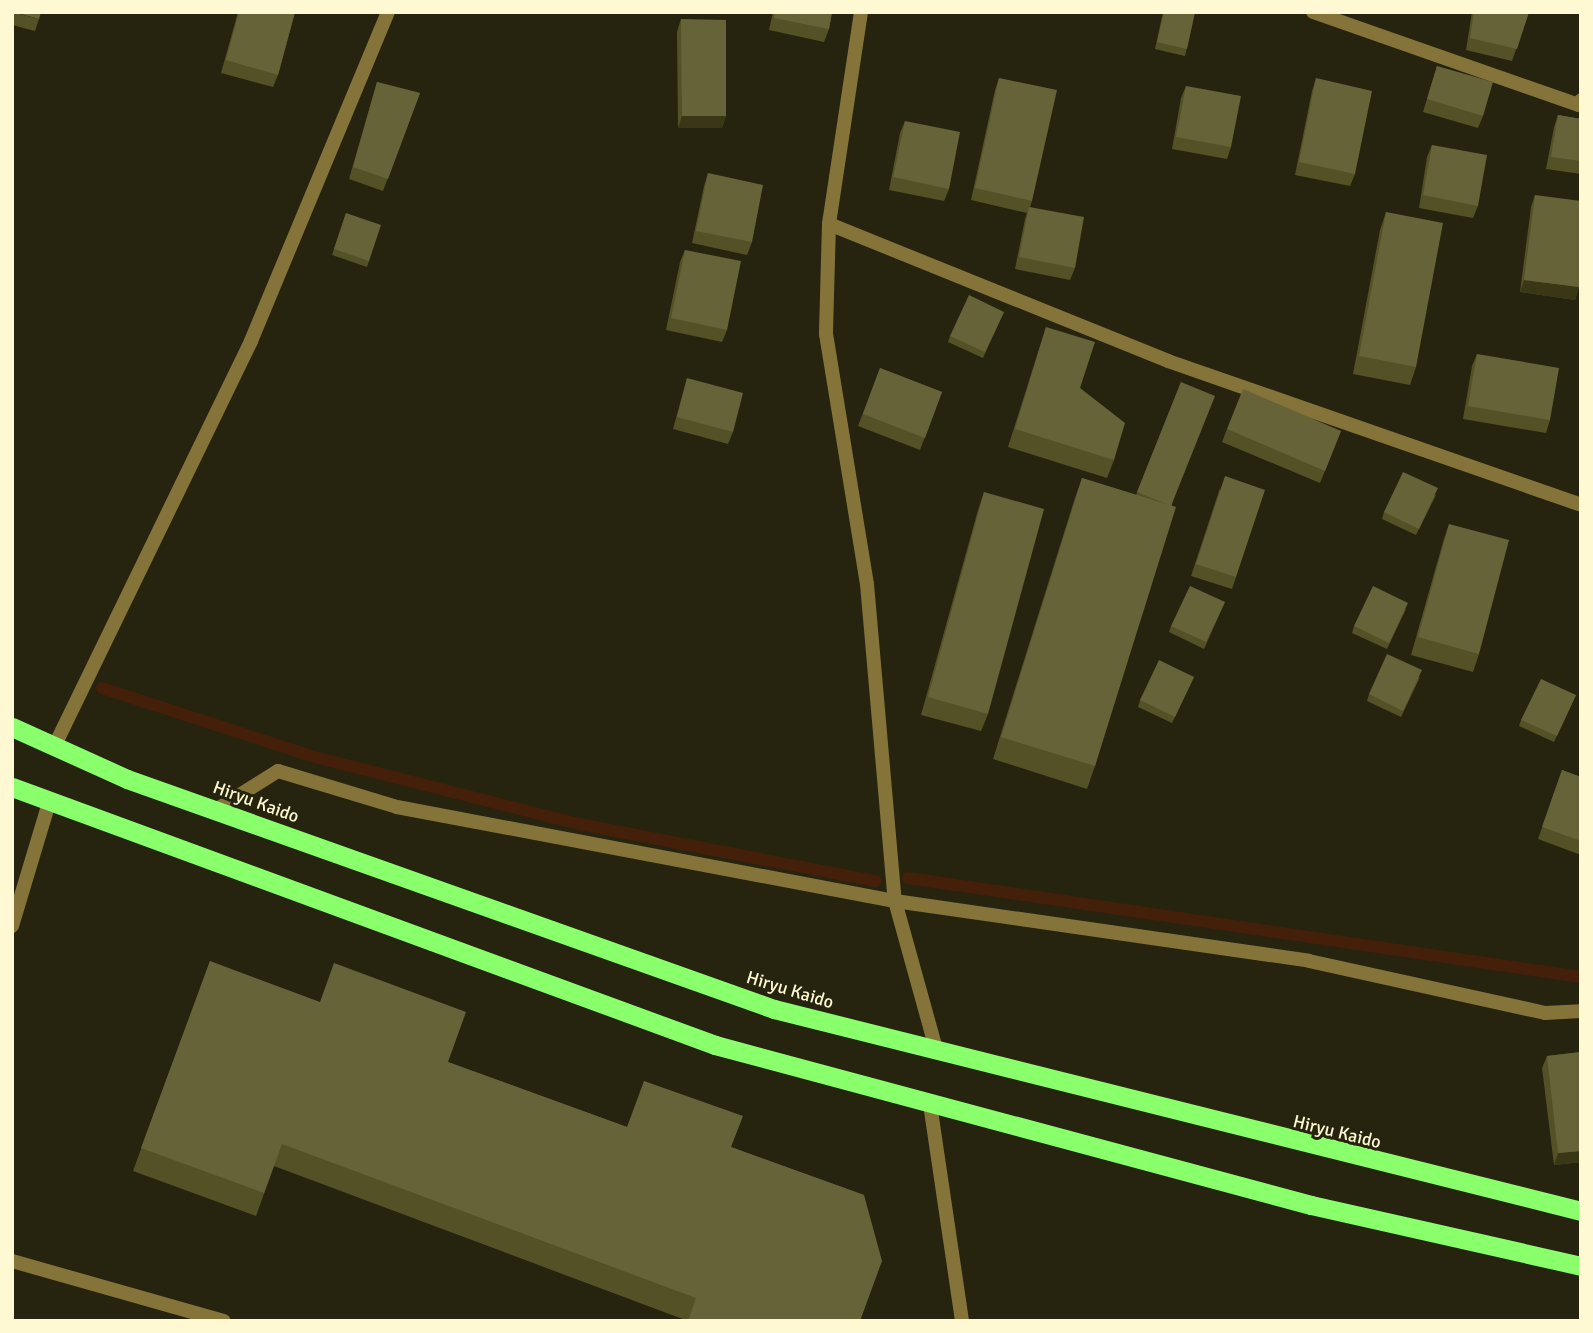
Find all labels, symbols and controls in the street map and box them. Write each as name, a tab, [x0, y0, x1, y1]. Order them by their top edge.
street label: Hiryu Kaido	[210, 776, 302, 828]
street label: Hiryu Kaido	[744, 967, 836, 1013]
street label: Hiryu Kaido	[1291, 1111, 1383, 1153]

